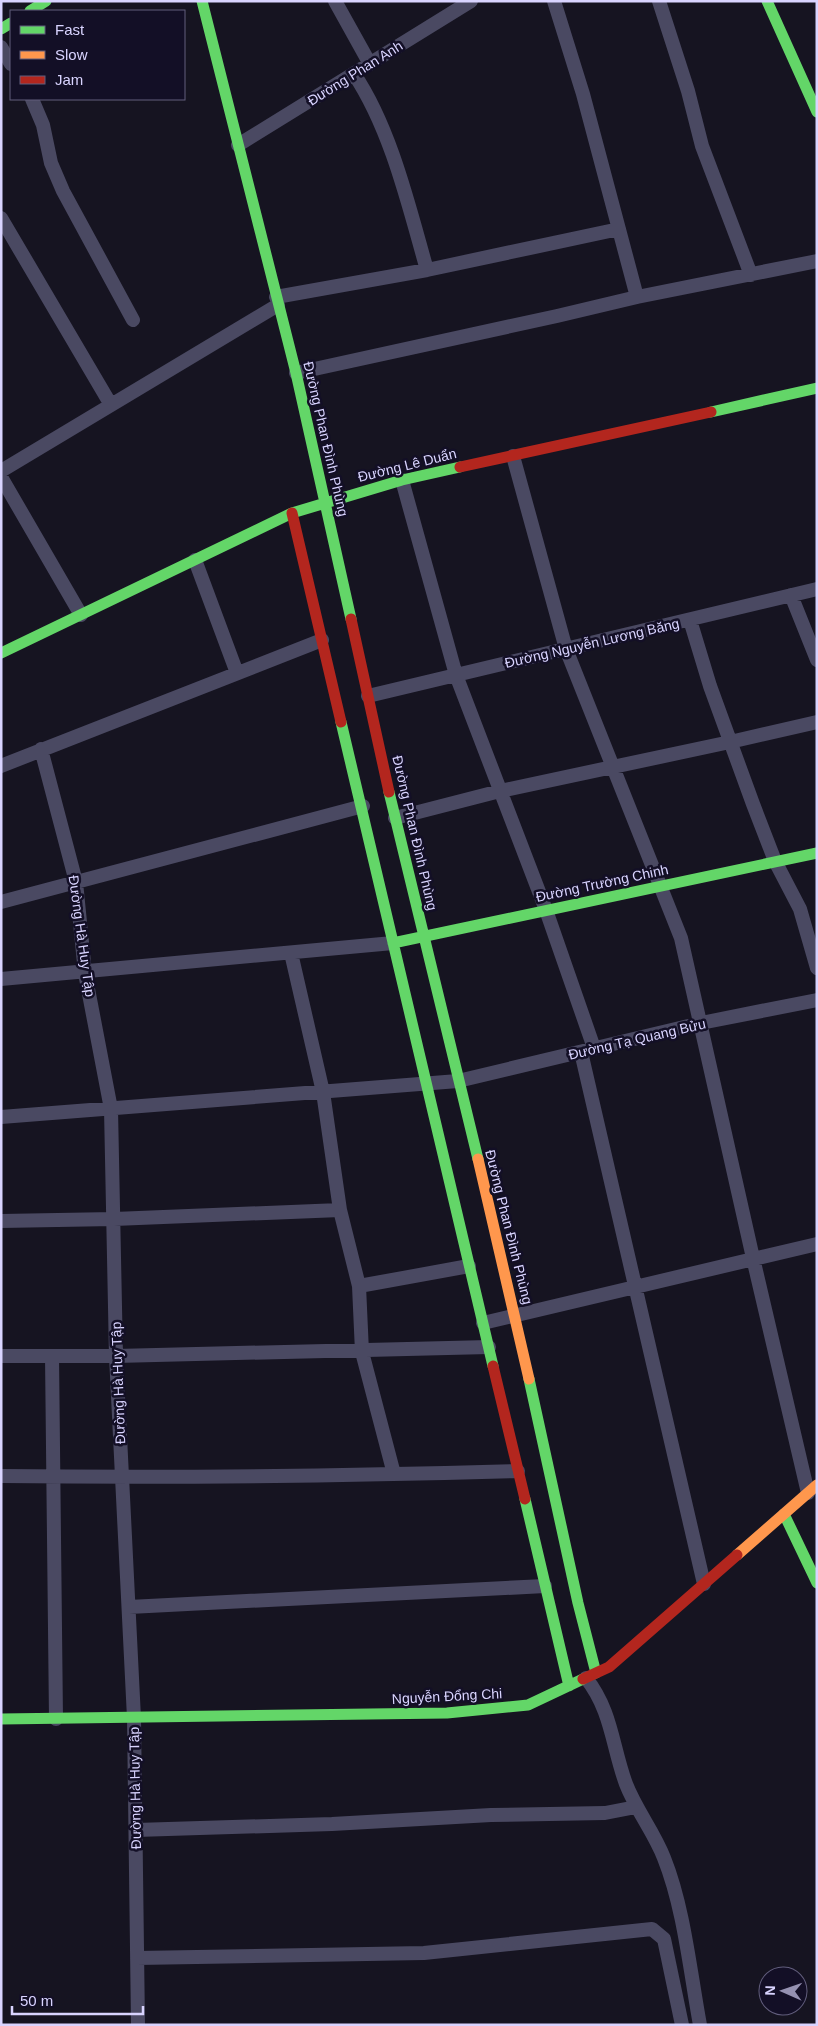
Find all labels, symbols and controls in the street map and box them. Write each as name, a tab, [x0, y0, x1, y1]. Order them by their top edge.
legend	[10, 10, 185, 100]
text: Fast	[55, 21, 85, 38]
street label: Đường Phan Anh	[305, 37, 405, 109]
text: Slow	[55, 46, 88, 63]
text: Jam	[55, 71, 83, 88]
street label: Đường Phan Đình Phùng	[300, 360, 352, 518]
street label: Đường Lê Duẩn	[356, 445, 458, 485]
street label: Đường Nguyễn Lương Băng	[503, 615, 681, 671]
street label: Đường Phan Đình Phùng	[389, 754, 441, 912]
street label: Đường Trường Chinh	[534, 861, 670, 905]
street label: Đường Hà Huy Tập	[66, 874, 98, 998]
street label: Đường Tạ Quang Bửu	[567, 1015, 707, 1063]
street label: Đường Phan Đình Phùng	[482, 1148, 536, 1306]
street label: Đường Hà Huy Tập	[108, 1321, 128, 1445]
street label: Nguyễn Đổng Chi	[391, 1685, 503, 1707]
street label: Đường Hà Huy Tập	[126, 1726, 144, 1849]
north arrow	[758, 1966, 808, 2016]
scale bar	[12, 1984, 144, 2016]
text: N	[762, 1985, 778, 1996]
text: 50 m	[20, 1992, 53, 2009]

